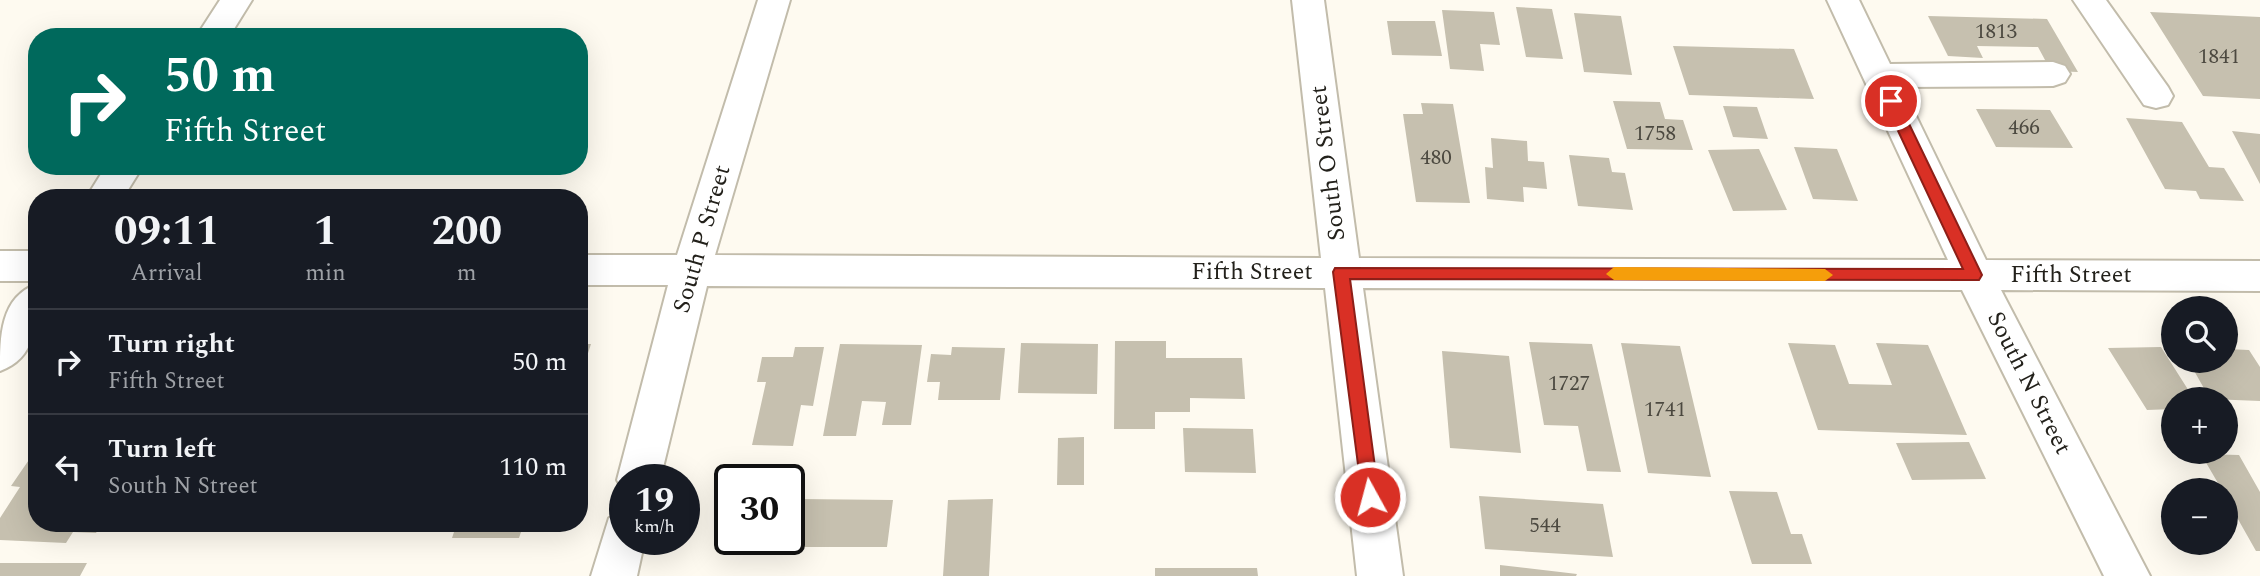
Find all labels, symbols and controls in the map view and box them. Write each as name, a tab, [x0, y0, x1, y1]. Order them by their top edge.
house number: 1813	[1975, 16, 2017, 48]
text: 50 m	[164, 39, 275, 114]
house number: 1841	[2198, 41, 2240, 73]
icon: right	[49, 56, 140, 147]
pin	[1861, 71, 1921, 131]
icon: arrive	[1872, 82, 1910, 120]
street label: South O Street	[1301, 83, 1355, 243]
text: Fifth Street	[164, 107, 326, 156]
house number: 466	[2008, 112, 2040, 144]
house number: 1758	[1634, 118, 1676, 150]
house number: 480	[1420, 142, 1452, 174]
street label: South P Street	[664, 161, 740, 317]
text: 09:11	[114, 200, 219, 263]
text: 1	[314, 200, 337, 263]
text: 200	[431, 200, 502, 263]
street label: Fifth Street	[1191, 254, 1313, 290]
text: Arrival	[131, 256, 202, 291]
text: min	[305, 256, 346, 291]
text: m	[457, 256, 477, 291]
street label: Fifth Street	[2010, 257, 2132, 293]
map controls	[2161, 296, 2238, 555]
button: search	[2161, 296, 2238, 373]
street label: South N Street	[1977, 305, 2081, 461]
text: Turn right	[108, 324, 235, 364]
text: 50 m	[512, 342, 567, 382]
icon: right	[49, 343, 87, 381]
text: Fifth Street	[108, 364, 225, 399]
house number: 1727	[1548, 368, 1590, 400]
button: +	[2161, 387, 2238, 464]
house number: 1741	[1644, 394, 1686, 426]
text: Turn left	[108, 429, 216, 469]
text: 110 m	[499, 447, 567, 487]
icon: left	[49, 448, 87, 486]
position arrow	[1333, 460, 1407, 534]
speed limit sign: 30	[714, 464, 805, 555]
text: South N Street	[108, 469, 258, 504]
text: 19	[635, 474, 674, 527]
button: −	[2161, 478, 2238, 555]
house number: 544	[1529, 510, 1561, 542]
text: km/h	[634, 513, 675, 540]

